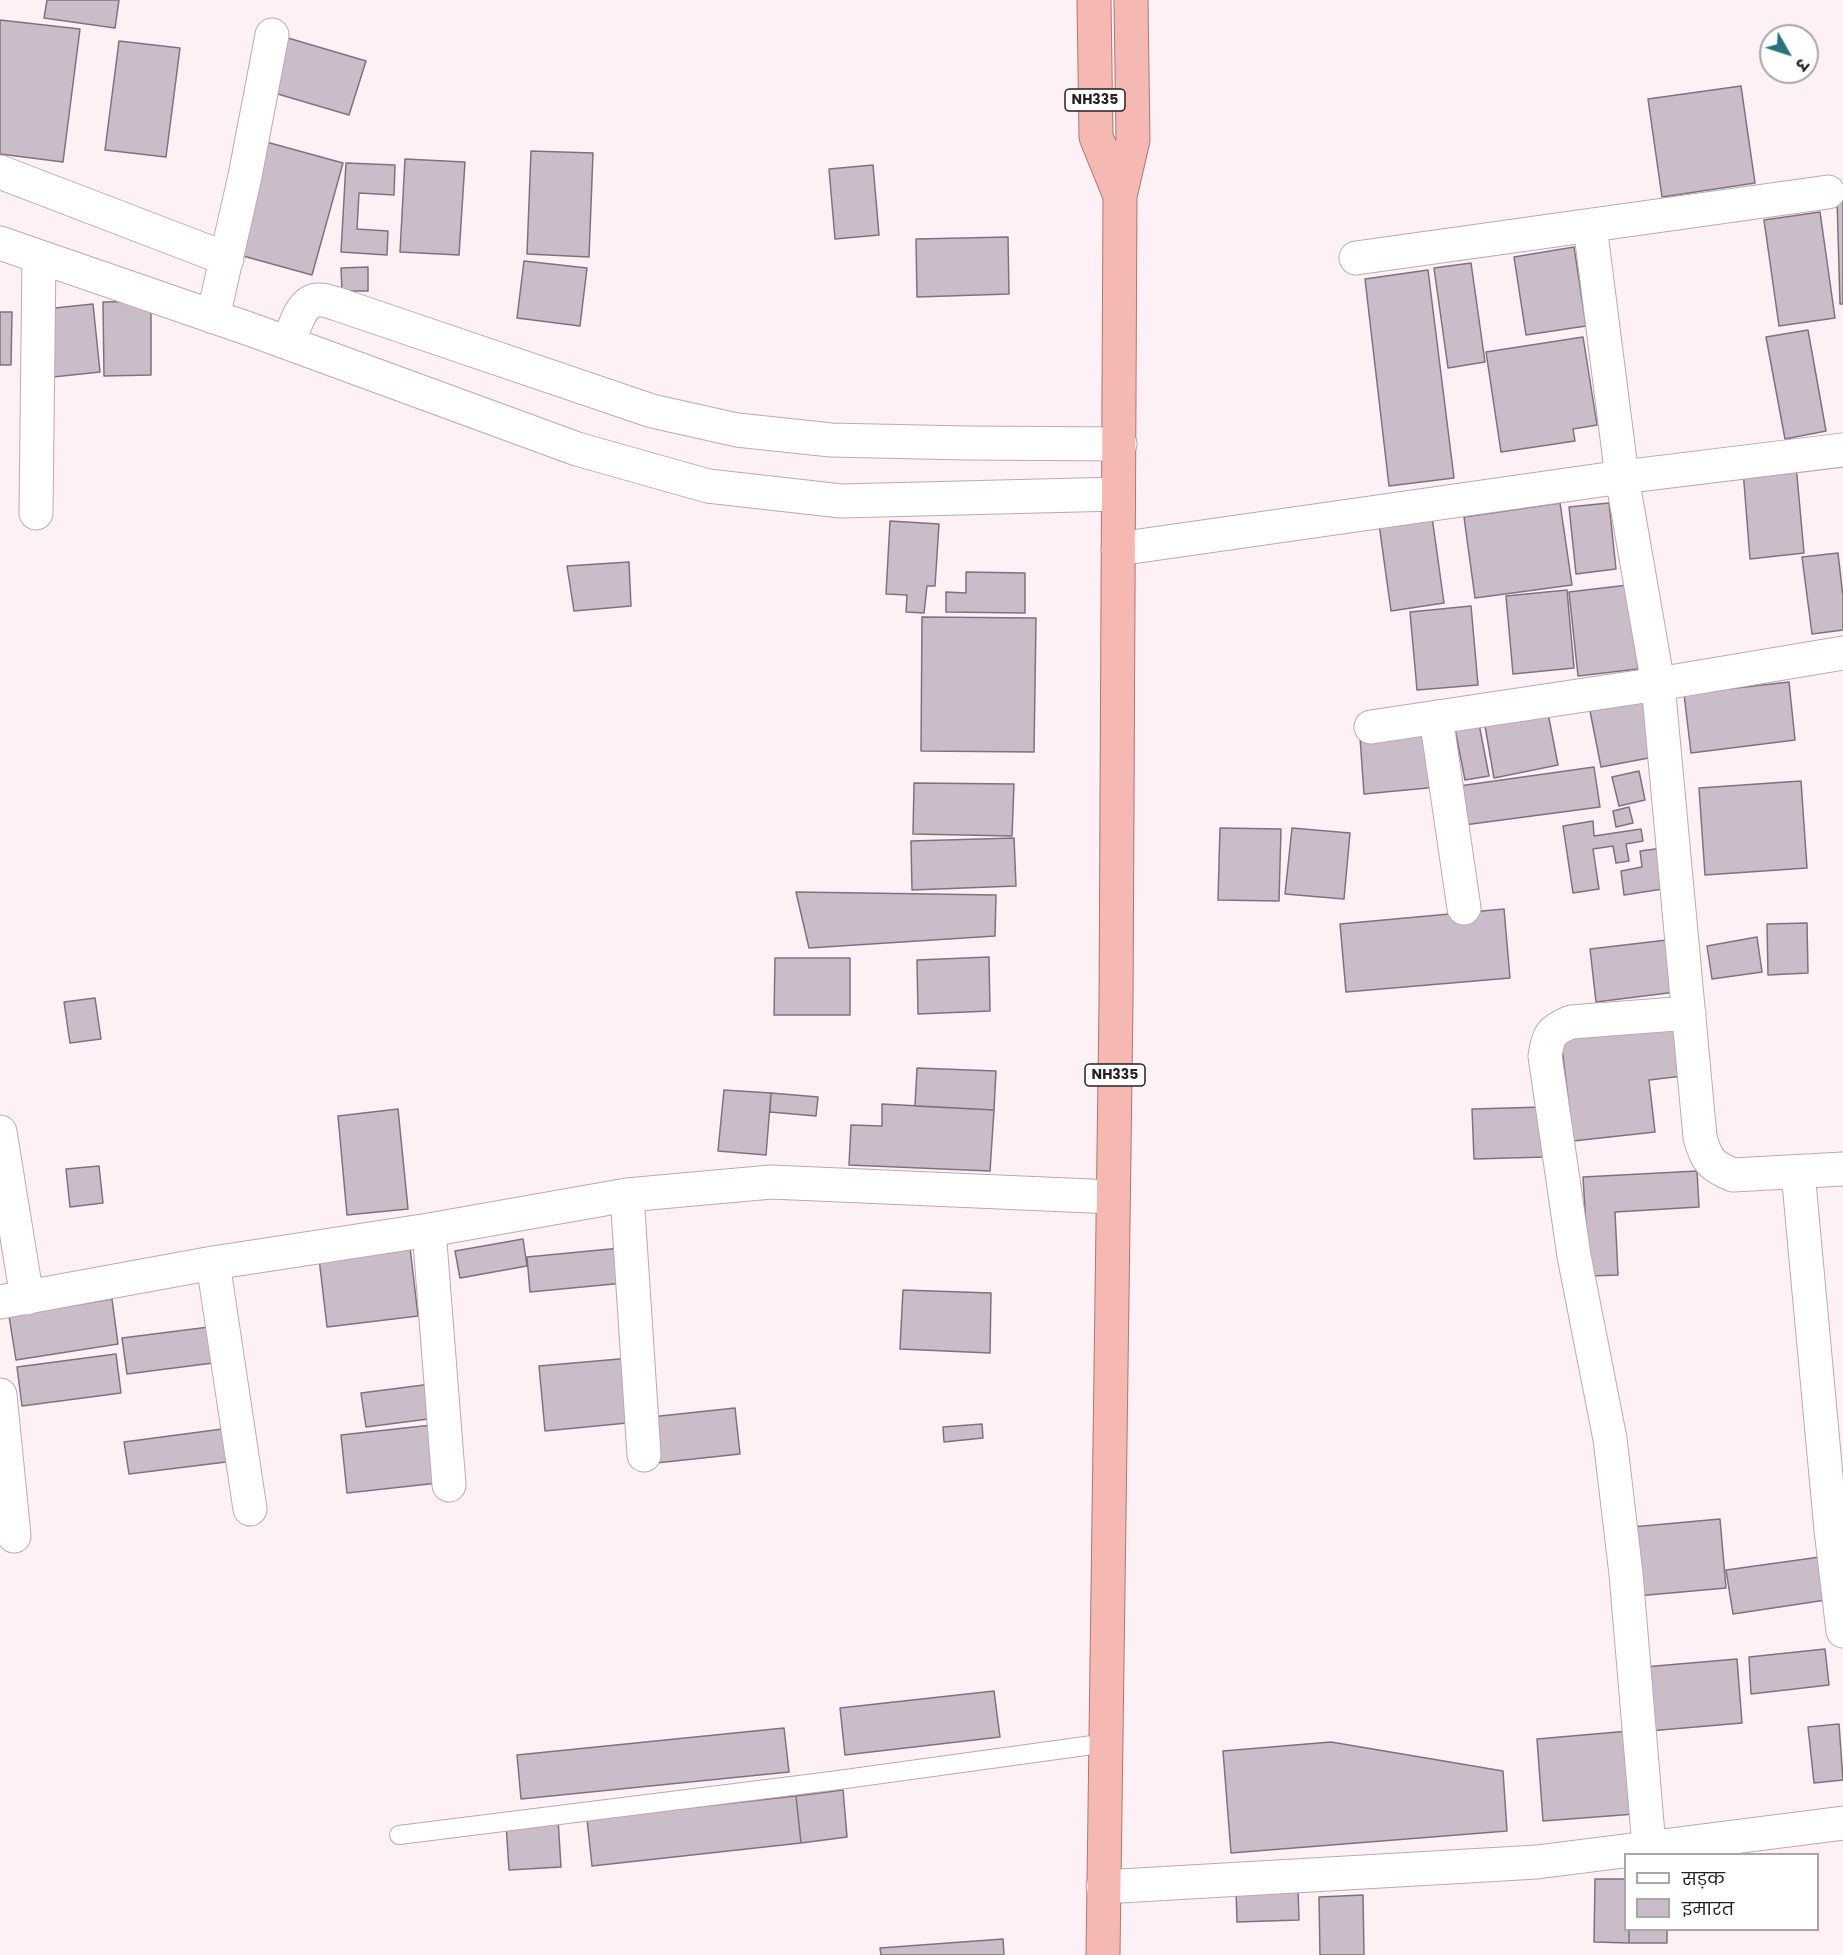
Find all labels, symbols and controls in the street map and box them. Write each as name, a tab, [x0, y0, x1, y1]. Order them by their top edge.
north arrow	[1759, 24, 1819, 84]
text: उ	[1790, 54, 1814, 75]
road number: NH335	[1065, 89, 1125, 111]
road number: NH335	[1085, 1064, 1145, 1086]
legend	[1624, 1853, 1819, 1931]
text: सड़क	[1682, 1866, 1725, 1891]
text: इमारत	[1682, 1896, 1734, 1921]

